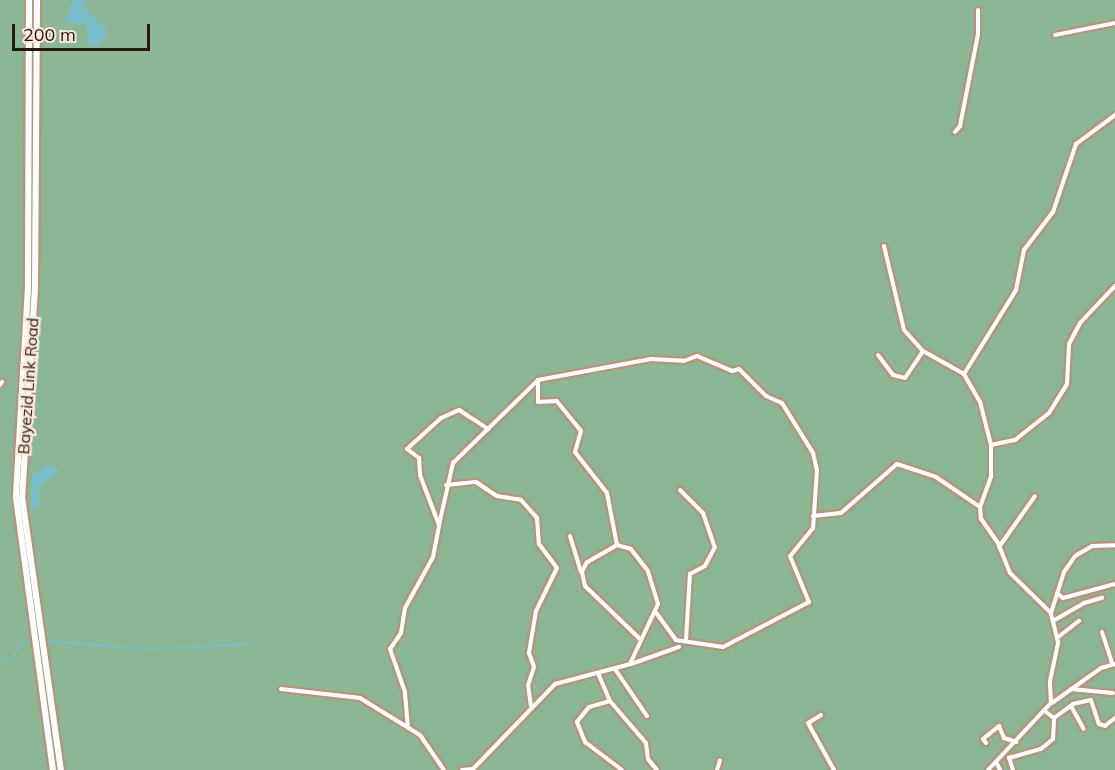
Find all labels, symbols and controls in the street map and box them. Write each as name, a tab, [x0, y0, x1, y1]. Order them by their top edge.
scale bar	[15, 12, 153, 50]
text: 200 m	[23, 23, 76, 46]
street label: Bayezid Link Road	[14, 317, 42, 455]

